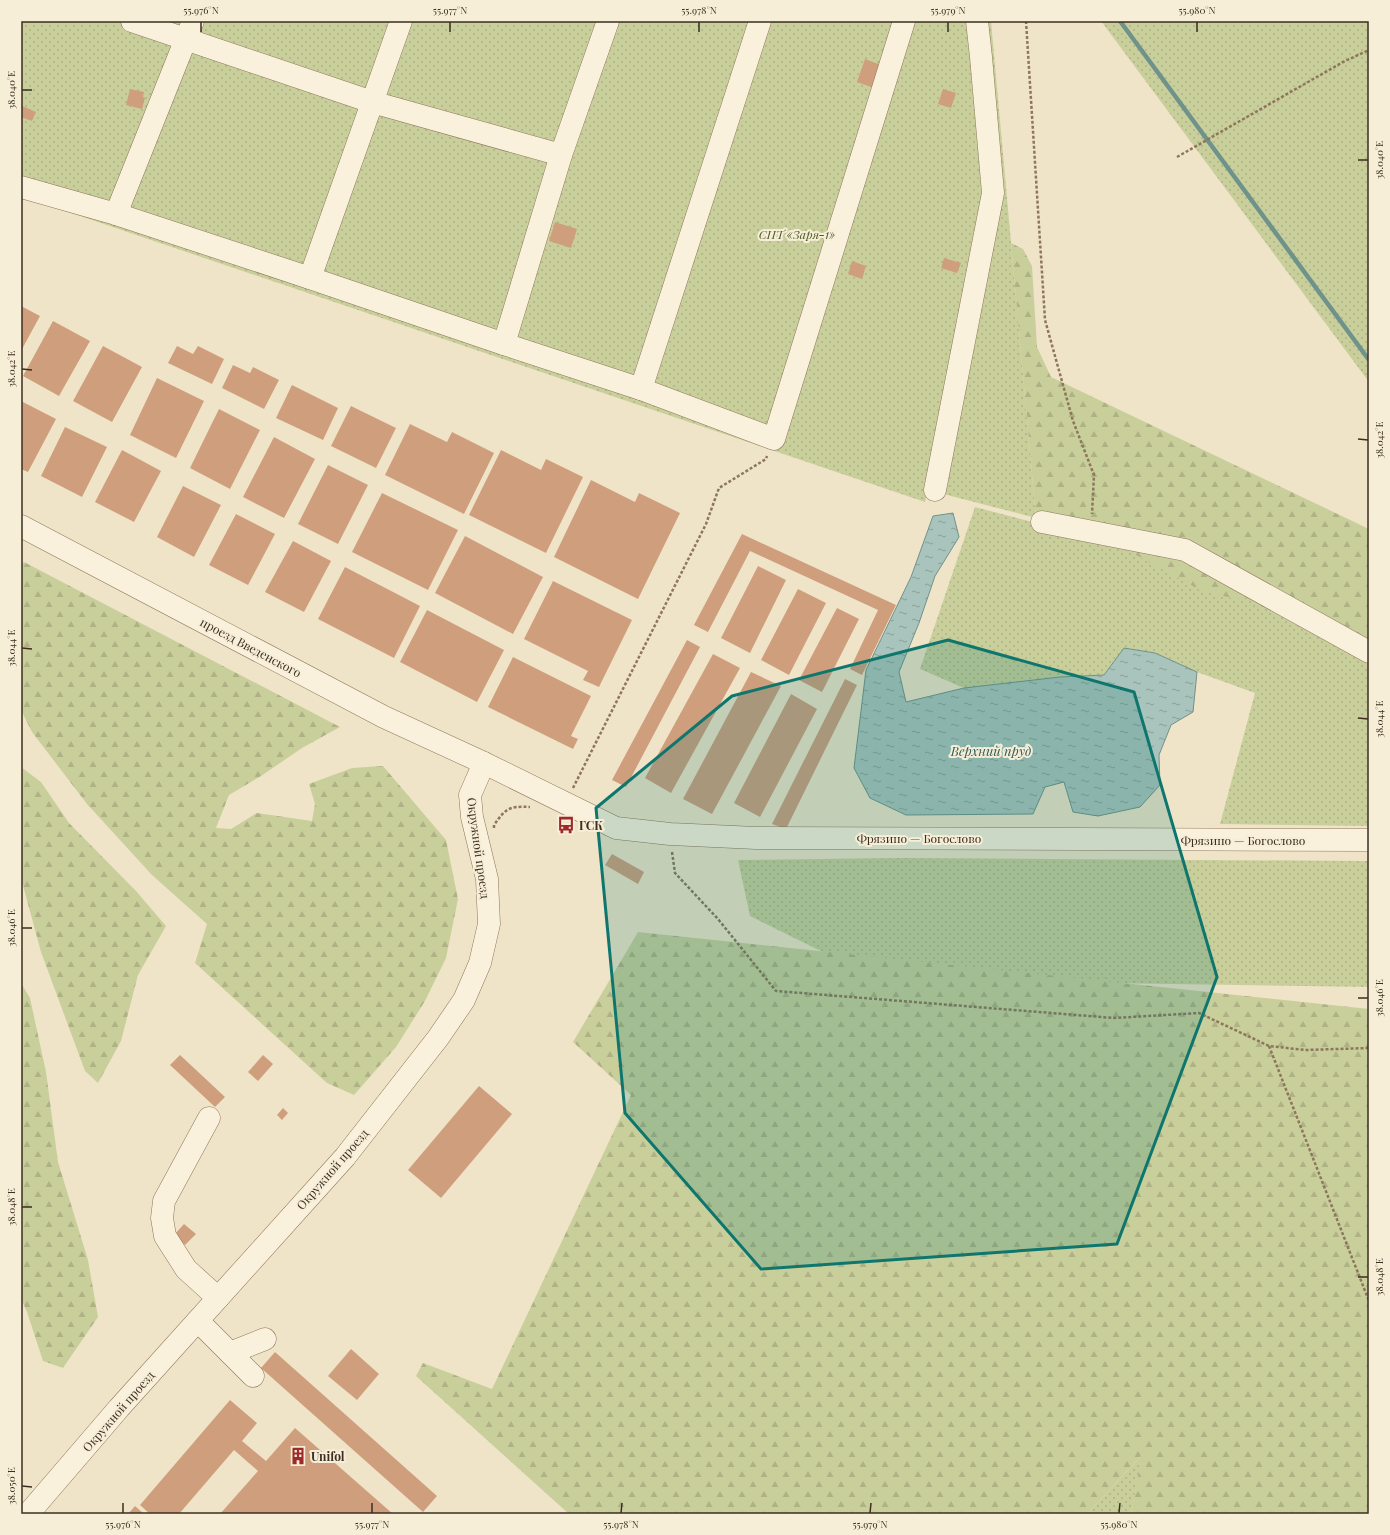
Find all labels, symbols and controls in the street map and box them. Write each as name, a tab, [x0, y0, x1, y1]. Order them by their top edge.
text: 55.976°N	[183, 3, 219, 17]
text: 55.977°N	[433, 3, 467, 17]
text: 55.978°N	[681, 3, 717, 17]
text: 55.979°N	[930, 3, 966, 17]
text: 55.980°N	[1178, 3, 1216, 17]
text: 38.040°E	[4, 71, 18, 109]
text: 38.040°E	[1372, 141, 1386, 179]
park label: СНТ «Заря-1»	[759, 226, 835, 242]
text: 38.042°E	[4, 350, 18, 388]
text: 38.042°E	[1372, 421, 1386, 459]
street label: проезд Введенского	[198, 614, 305, 681]
text: 38.044°E	[4, 629, 18, 667]
text: 38.044°E	[1372, 700, 1386, 738]
water label: Верхний пруд	[950, 742, 1031, 759]
street label: Окружной проезд	[464, 796, 494, 900]
bus stop icon: ГСК	[556, 815, 576, 835]
place label: ГСК	[579, 817, 603, 833]
street label: Фрязино — Богослово	[857, 830, 982, 846]
street label: Фрязино — Богослово	[1181, 832, 1306, 848]
text: 38.046°E	[4, 909, 18, 947]
text: 38.046°E	[1372, 979, 1386, 1017]
street label: Окружной проезд	[293, 1125, 372, 1213]
text: 38.048°E	[4, 1188, 18, 1226]
text: 38.048°E	[1372, 1258, 1386, 1296]
street label: Окружной проезд	[79, 1367, 158, 1455]
building icon: Unifol	[288, 1446, 308, 1466]
place label: Unifol	[311, 1448, 345, 1464]
text: 38.050°E	[4, 1467, 18, 1505]
text: 55.976°N	[105, 1517, 141, 1531]
text: 55.977°N	[355, 1517, 389, 1531]
text: 55.978°N	[603, 1517, 639, 1531]
text: 55.979°N	[852, 1517, 888, 1531]
text: 55.980°N	[1100, 1517, 1138, 1531]

